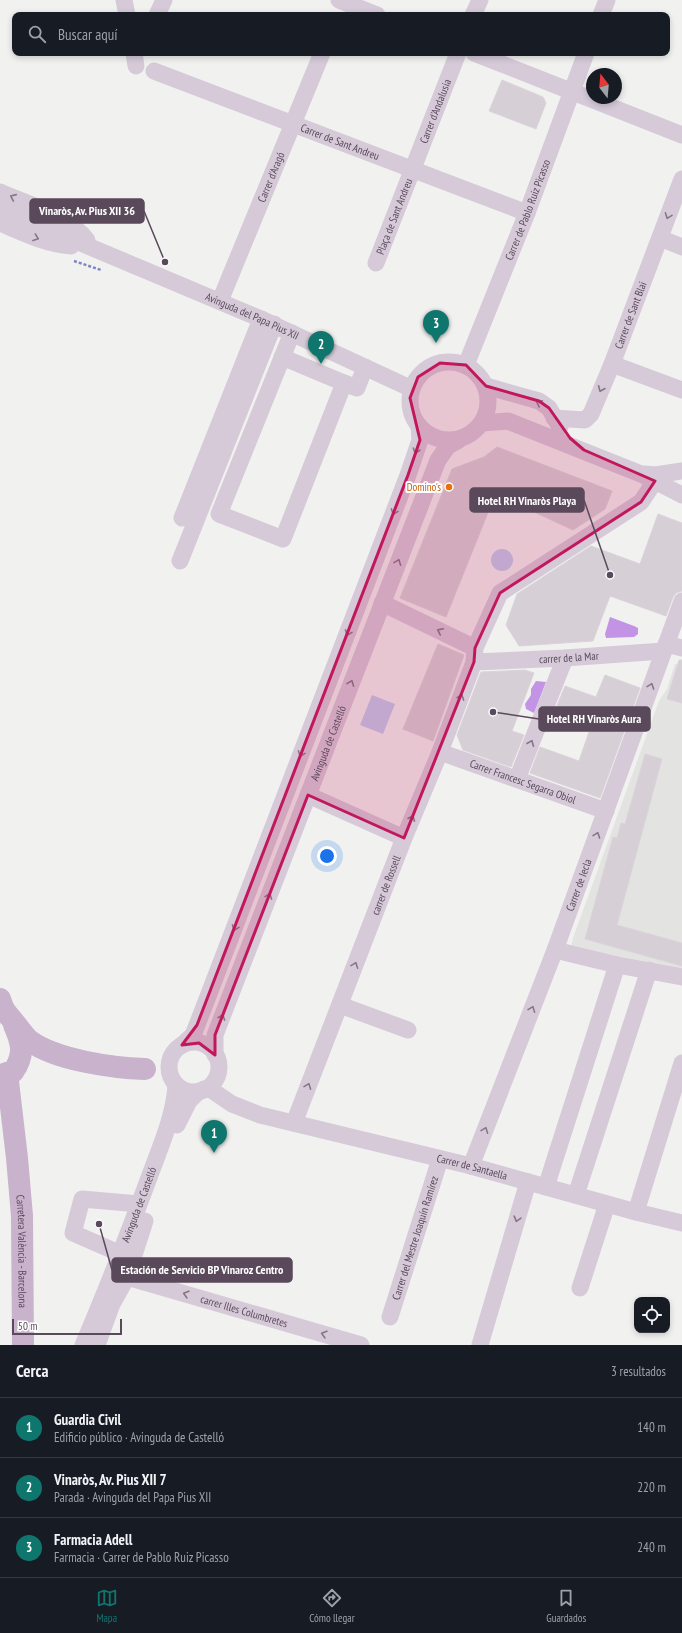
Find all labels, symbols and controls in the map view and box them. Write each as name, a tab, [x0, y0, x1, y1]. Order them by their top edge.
search box	[12, 12, 670, 56]
icon: search	[26, 23, 48, 45]
text: Buscar aquí	[58, 25, 118, 44]
north arrow	[586, 68, 622, 104]
street label: Carrer d'Andalusia	[416, 77, 454, 145]
street label: Carrer de Sant Andreu	[299, 120, 382, 163]
street label: Carrer d'Aragó	[254, 150, 288, 204]
street label: Carrer de Pablo Ruiz Picasso	[502, 157, 553, 262]
street label: Plaça de Sant Andreu	[373, 176, 415, 256]
one-way arrow	[9, 194, 17, 202]
callout: Vinaròs, Av. Pius XII 36	[30, 199, 144, 223]
text: Vinaròs, Av. Pius XII 36	[38, 203, 135, 218]
one-way arrow	[665, 212, 673, 219]
one-way arrow	[32, 233, 39, 242]
street label: Carrer de Sant Blai	[611, 280, 650, 351]
street label: Avinguda del Papa Pius XII	[203, 289, 301, 343]
pin: 3	[423, 310, 449, 343]
pin: 2	[308, 331, 334, 364]
one-way arrow	[598, 385, 606, 393]
one-way arrow	[536, 400, 543, 407]
one-way arrow	[412, 448, 421, 455]
place label: Domino's	[407, 480, 441, 494]
marker: Domino's	[444, 482, 454, 492]
callout: Hotel RH Vinaròs Playa	[470, 488, 584, 512]
text: Hotel RH Vinaròs Playa	[478, 493, 576, 508]
one-way arrow	[391, 508, 399, 515]
one-way arrow	[394, 559, 402, 566]
one-way arrow	[436, 628, 444, 636]
one-way arrow	[344, 629, 352, 636]
street label: carrer de la Mar	[539, 649, 599, 666]
one-way arrow	[347, 680, 355, 687]
one-way arrow	[646, 682, 654, 689]
one-way arrow	[456, 694, 464, 701]
street label: Avinguda de Castelló	[307, 703, 349, 783]
callout: Hotel RH Vinaròs Aura	[539, 707, 650, 731]
text: Hotel RH Vinaròs Aura	[547, 711, 641, 726]
one-way arrow	[527, 739, 535, 746]
one-way arrow	[298, 751, 306, 758]
street label: Carrer Francesc Segarra Obiol	[468, 756, 578, 807]
one-way arrow	[408, 815, 416, 822]
one-way arrow	[593, 831, 601, 838]
your location	[317, 846, 337, 866]
street label: carrer de Rossell	[368, 853, 404, 917]
street label: Carrer de Iecla	[563, 857, 595, 913]
one-way arrow	[264, 892, 272, 899]
one-way arrow	[231, 924, 239, 931]
one-way arrow	[350, 962, 358, 969]
one-way arrow	[527, 1005, 535, 1012]
one-way arrow	[217, 1014, 225, 1021]
one-way arrow	[303, 1083, 311, 1091]
pin: 1	[201, 1120, 227, 1153]
one-way arrow	[480, 1126, 488, 1133]
street label: Carrer de Santaella	[435, 1151, 509, 1183]
street label: Avinguda de Castelló	[118, 1165, 159, 1244]
street label: Carrer del Mestre Joaquín Ramírez	[389, 1174, 441, 1302]
street label: Carretera València - Barcelona	[13, 1194, 30, 1308]
one-way arrow	[513, 1216, 522, 1223]
callout: Estación de Servicio BP Vinaroz Centro	[112, 1258, 292, 1282]
text: Estación de Servicio BP Vinaroz Centro	[121, 1262, 284, 1277]
one-way arrow	[182, 1290, 189, 1299]
street label: carrer Illes Columbretes	[199, 1292, 290, 1330]
map controls	[634, 1297, 670, 1333]
button: locate	[634, 1297, 670, 1333]
scale bar	[12, 1317, 122, 1336]
text: 50 m	[18, 1319, 37, 1333]
one-way arrow	[321, 1330, 328, 1339]
text: Cerca	[16, 1360, 49, 1382]
text: 3 resultados	[611, 1363, 666, 1380]
text: Guardia Civil	[54, 1410, 121, 1429]
text: 1	[26, 1419, 32, 1436]
text: 140 m	[637, 1419, 666, 1436]
text: Edificio público · Avinguda de Castelló	[54, 1429, 224, 1446]
text: Vinaròs, Av. Pius XII 7	[54, 1470, 167, 1489]
text: 2	[26, 1479, 32, 1496]
text: 220 m	[637, 1479, 666, 1496]
text: Parada · Avinguda del Papa Pius XII	[54, 1489, 211, 1506]
text: Farmacia Adell	[54, 1530, 132, 1549]
text: 3	[26, 1539, 32, 1556]
text: 240 m	[637, 1539, 666, 1556]
text: Farmacia · Carrer de Pablo Ruiz Picasso	[54, 1549, 229, 1566]
tab: Mapa	[96, 1587, 118, 1625]
tab: Cómo llegar	[309, 1587, 355, 1625]
tab: Guardados	[546, 1587, 586, 1625]

